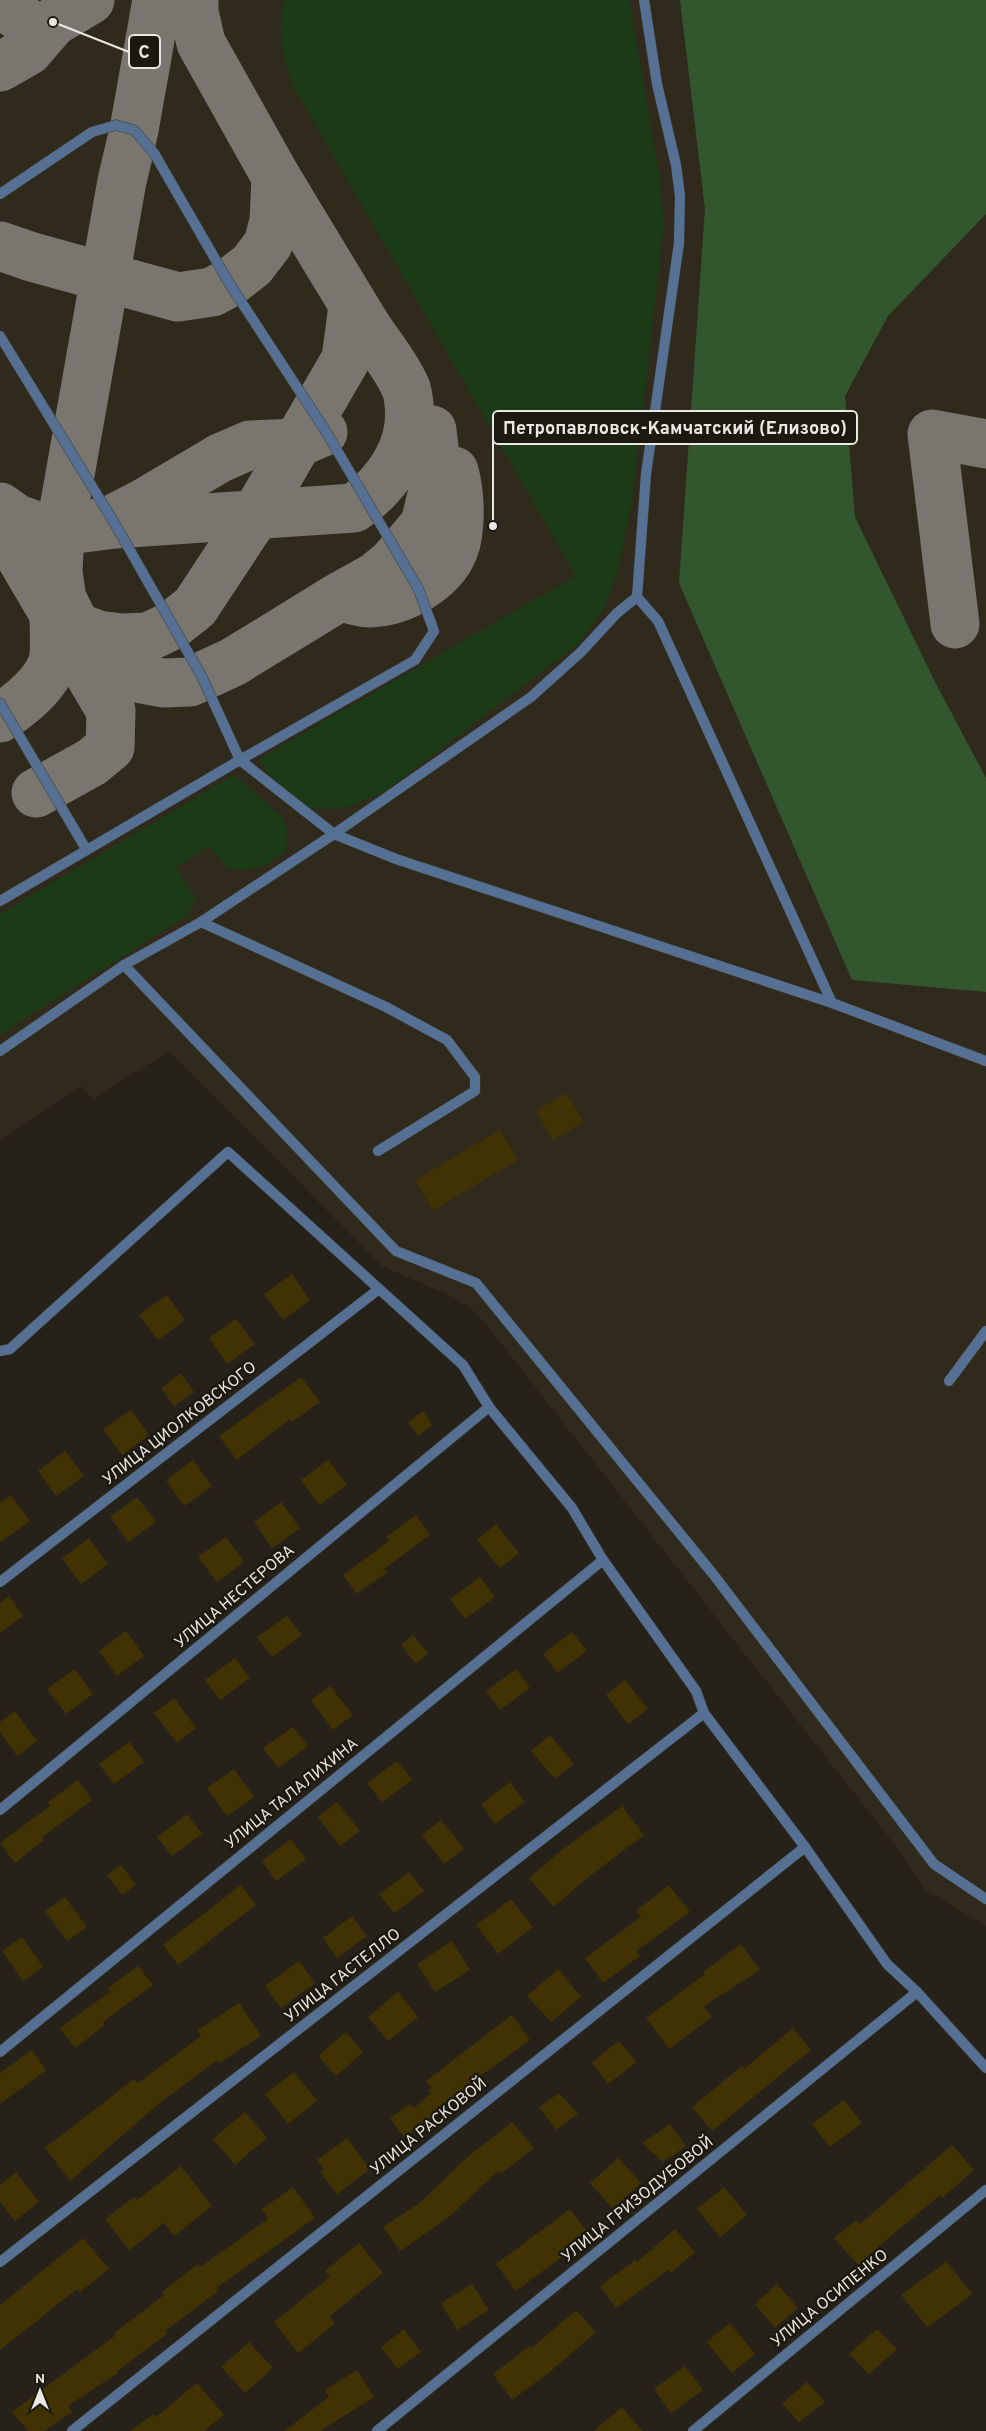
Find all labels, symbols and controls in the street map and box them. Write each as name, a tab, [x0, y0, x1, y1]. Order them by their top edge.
callout: C	[129, 35, 160, 68]
text: C	[138, 42, 150, 65]
callout: Петропавловск-Камчатский (Елизово)	[493, 411, 857, 444]
text: Петропавловск-Камчатский (Елизово)	[503, 418, 847, 441]
street label: УЛИЦА ЦИОЛКОВСКОГО	[99, 1358, 261, 1490]
street label: УЛИЦА НЕСТЕРОВА	[171, 1541, 299, 1653]
street label: УЛИЦА ТАЛАЛИХИНА	[221, 1734, 363, 1854]
street label: УЛИЦА ГАСТЕЛЛО	[281, 1924, 405, 2028]
street label: УЛИЦА РАСКОВОЙ	[365, 2072, 491, 2180]
street label: УЛИЦА ГРИЗОДУБОВОЙ	[557, 2131, 718, 2267]
street label: УЛИЦА ОСИПЕНКО	[767, 2246, 893, 2352]
north arrow	[15, 2366, 65, 2416]
text: N	[35, 2371, 45, 2388]

